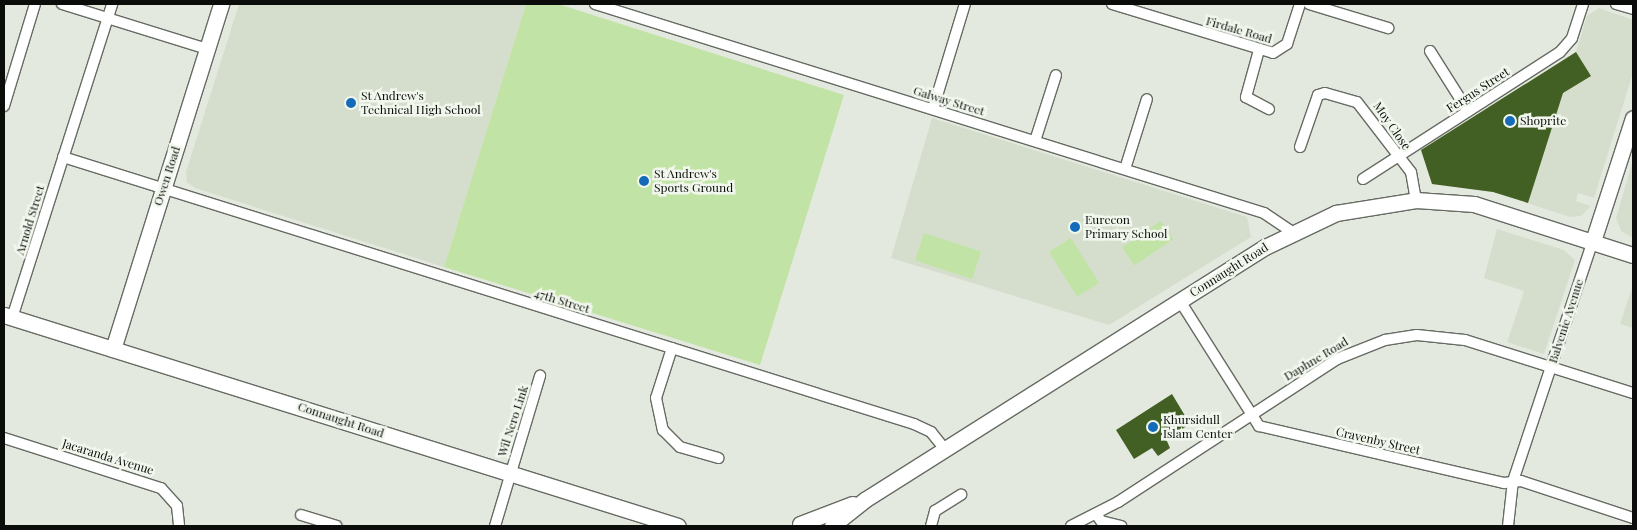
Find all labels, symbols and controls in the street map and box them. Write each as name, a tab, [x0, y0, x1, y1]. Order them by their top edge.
street label: Firdale Road	[1204, 14, 1274, 46]
street label: Fergus Street	[1444, 64, 1512, 116]
street label: Galway Street	[911, 83, 987, 119]
place label: St Andrew's Technical High School	[361, 89, 481, 117]
marker: St Andrew's Technical High School	[345, 97, 357, 109]
street label: Moy Close	[1370, 99, 1414, 153]
place label: Shoprite	[1520, 114, 1566, 128]
marker: Shoprite	[1504, 115, 1516, 127]
street label: Owen Road	[151, 145, 183, 207]
place label: St Andrew's Sports Ground	[654, 167, 733, 195]
marker: St Andrew's Sports Ground	[638, 175, 650, 187]
street label: Arnold Street	[13, 183, 47, 257]
place label: Eurecon Primary School	[1085, 213, 1168, 241]
marker: Eurecon Primary School	[1069, 221, 1081, 233]
street label: Connaught Road	[1187, 240, 1271, 300]
street label: Balvenie Avenue	[1546, 277, 1586, 365]
street label: 47th Street	[533, 286, 591, 316]
street label: Daphne Road	[1281, 334, 1351, 384]
street label: Wil Nero Link	[495, 384, 531, 458]
street label: Connaught Road	[296, 399, 386, 441]
place label: Khursidull Islam Center	[1163, 413, 1233, 441]
marker: Khursidull Islam Center	[1147, 421, 1159, 433]
street label: Cravenby Street	[1334, 424, 1422, 458]
street label: Jacaranda Avenue	[60, 436, 156, 478]

